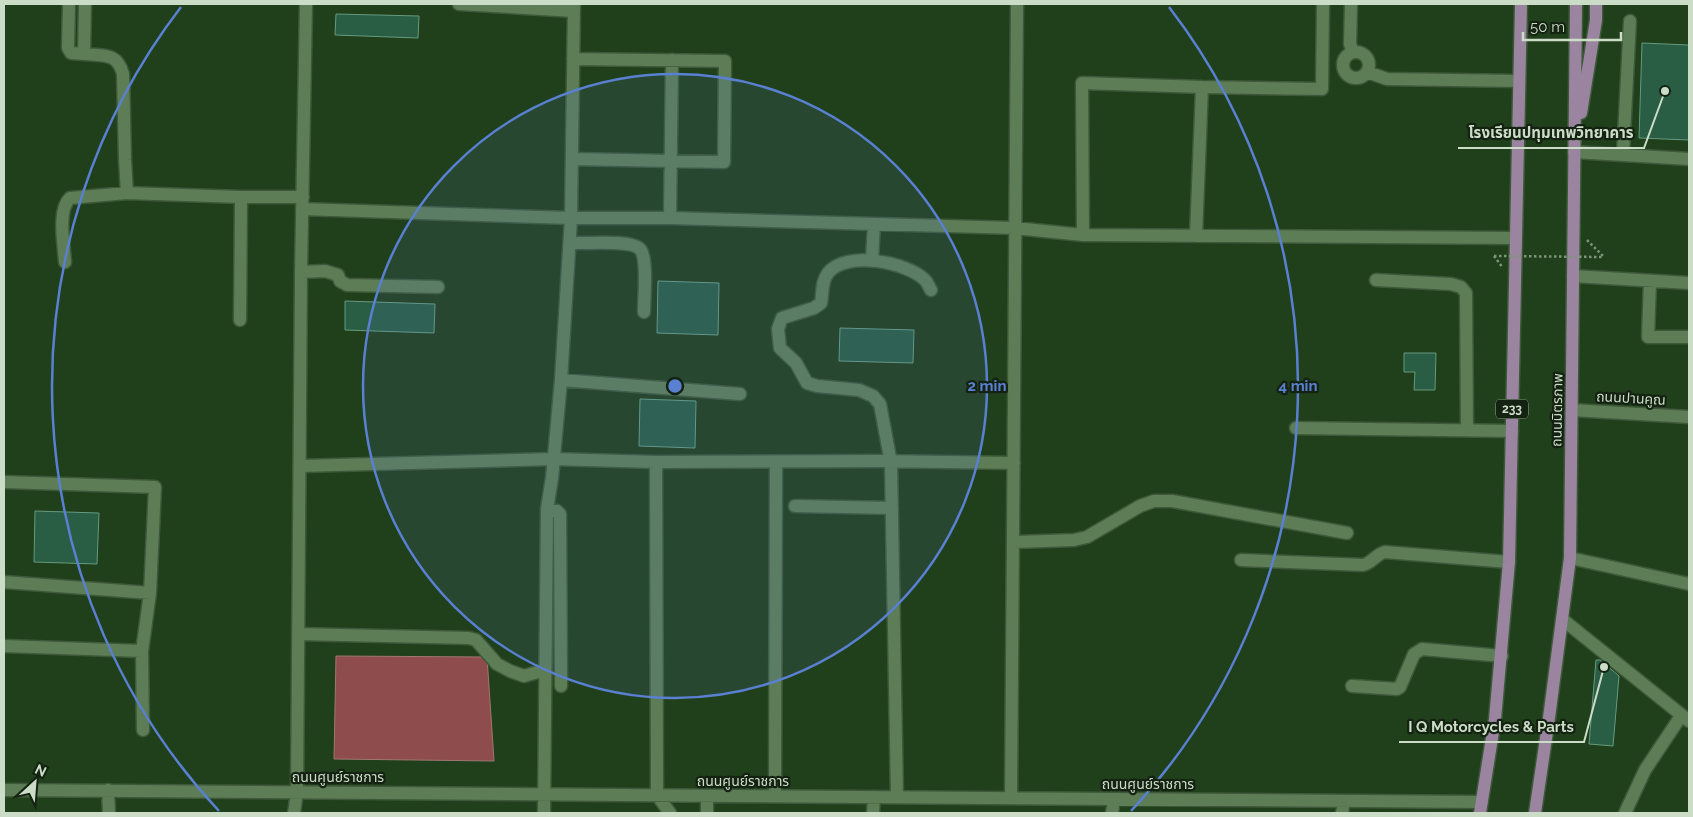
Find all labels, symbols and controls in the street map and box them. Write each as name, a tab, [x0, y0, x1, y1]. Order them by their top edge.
scale bar	[1523, 10, 1620, 42]
text: 50 m	[1530, 18, 1565, 36]
callout: โรงเรียนปทุมเทพวิทยาคาร	[1458, 118, 1644, 148]
text: โรงเรียนปทุมเทพวิทยาคาร	[1468, 124, 1634, 142]
street label: ถนนมิตรภาพ	[1548, 373, 1566, 447]
centre of rings	[666, 377, 684, 395]
text: 2 min	[968, 377, 1006, 395]
text: 4 min	[1278, 377, 1318, 395]
street label: ถนนปานคูณ	[1596, 388, 1666, 409]
road number: 233	[1496, 399, 1528, 418]
callout: I Q Motorcycles & Parts	[1399, 712, 1584, 742]
text: I Q Motorcycles & Parts	[1408, 718, 1574, 736]
north arrow	[10, 757, 60, 807]
text: N	[32, 761, 49, 780]
street label: ถนนศูนย์ราชการ	[292, 769, 384, 786]
street label: ถนนศูนย์ราชการ	[697, 773, 789, 790]
street label: ถนนศูนย์ราชการ	[1102, 776, 1194, 793]

